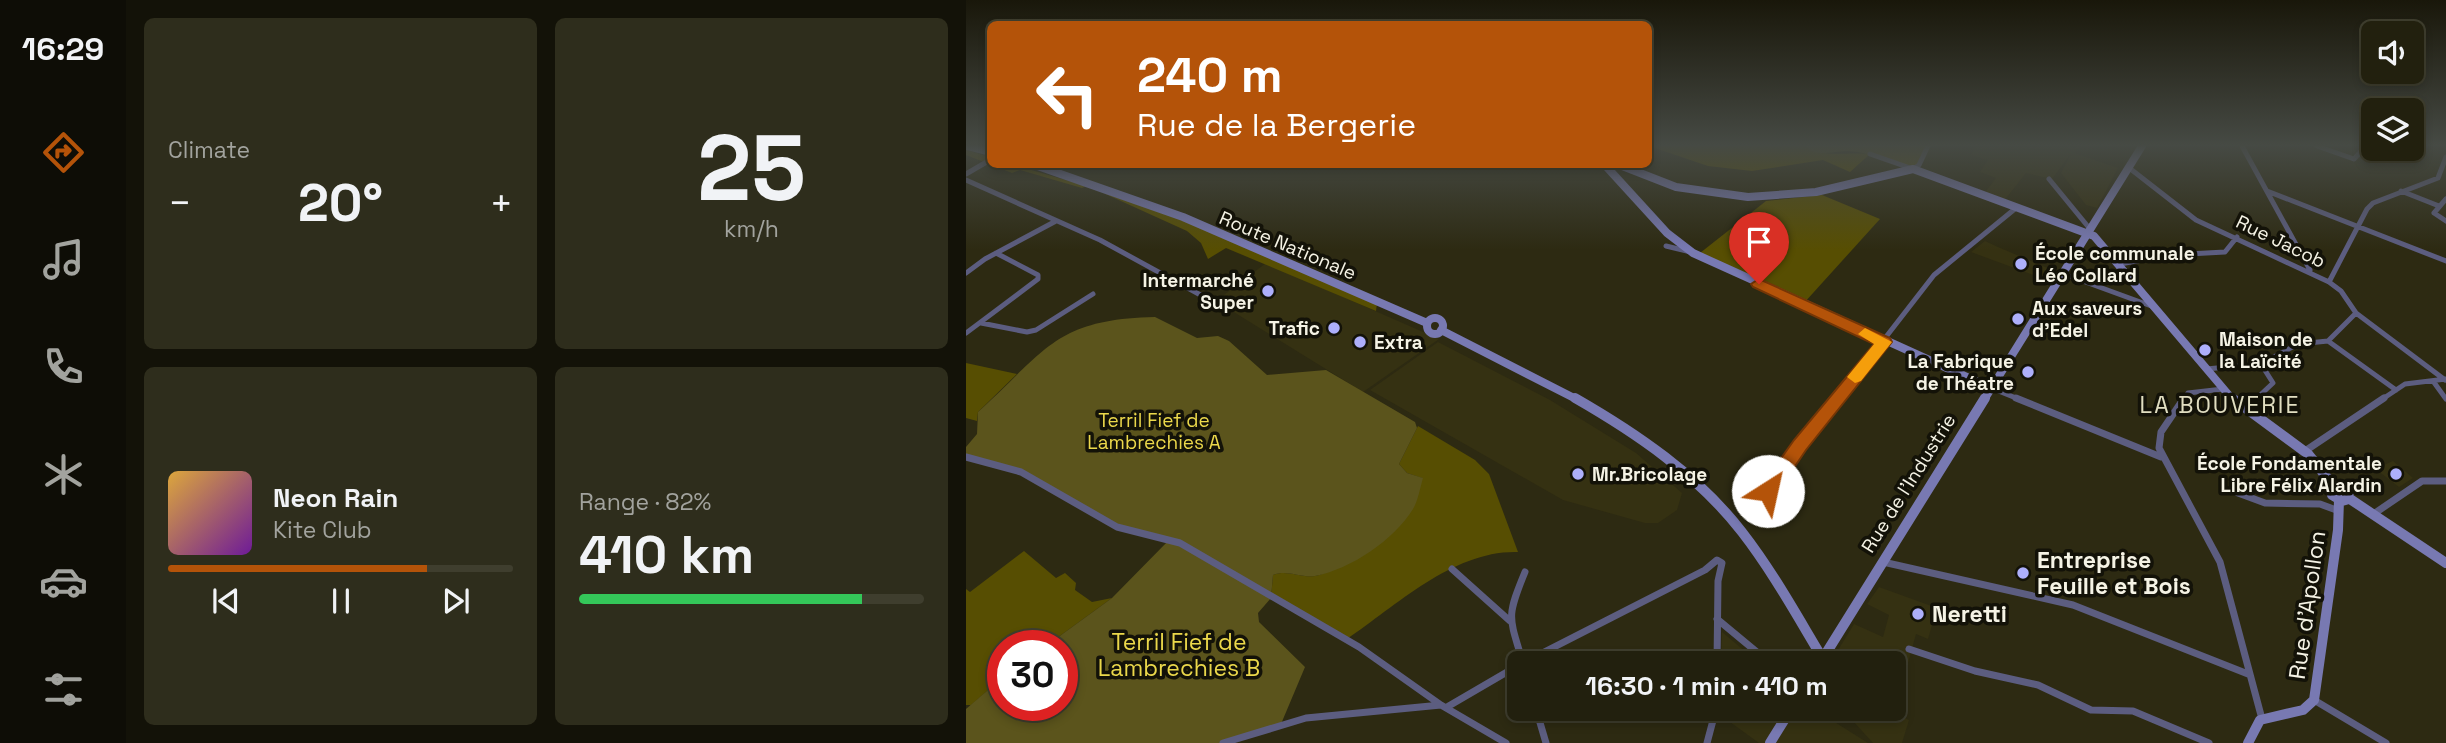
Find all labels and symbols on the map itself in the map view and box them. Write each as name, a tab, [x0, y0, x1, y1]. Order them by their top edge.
street label: Route Nationale	[1216, 205, 1360, 286]
street label: Rue Jacob	[2232, 209, 2330, 274]
pin	[1729, 212, 1789, 284]
place label: École communale Léo Collard	[2035, 241, 2195, 288]
marker: École communale Léo Collard	[2013, 256, 2029, 272]
place label: Intermarché Super	[1143, 268, 1254, 315]
marker: Intermarché Super	[1260, 283, 1276, 299]
place label: Aux saveurs d'Edel	[2032, 296, 2142, 343]
marker: Aux saveurs d'Edel	[2010, 311, 2026, 327]
place label: Trafic	[1269, 316, 1320, 341]
marker: Trafic	[1326, 320, 1342, 336]
place label: Maison de la Laïcité	[2219, 327, 2313, 374]
place label: Extra	[1374, 330, 1423, 355]
marker: Extra	[1352, 334, 1368, 350]
marker: Maison de la Laïcité	[2197, 342, 2213, 358]
place label: La Fabrique de Théatre	[1907, 349, 2014, 396]
marker: La Fabrique de Théatre	[2020, 364, 2036, 380]
district label: LA BOUVERIE	[2140, 390, 2300, 420]
park label: Terril Fief de Lambrechies A	[1087, 408, 1221, 455]
street label: Rue de l'Industrie	[1856, 409, 1961, 557]
place label: École Fondamentale Libre Félix Alardin	[2197, 451, 2382, 498]
position arrow	[1731, 454, 1805, 528]
place label: Mr.Bricolage	[1592, 462, 1707, 487]
marker: Mr.Bricolage	[1570, 466, 1586, 482]
marker: École Fondamentale Libre Félix Alardin	[2388, 466, 2404, 482]
street label: Rue d'Apollon	[2282, 529, 2332, 681]
place label: Entreprise Feuille et Bois	[2037, 545, 2191, 601]
marker: Entreprise Feuille et Bois	[2015, 565, 2031, 581]
place label: Neretti	[1932, 599, 2007, 629]
marker: Neretti	[1910, 606, 1926, 622]
park label: Terril Fief de Lambrechies B	[1098, 627, 1260, 683]
speed limit sign: 30	[987, 630, 1078, 721]

